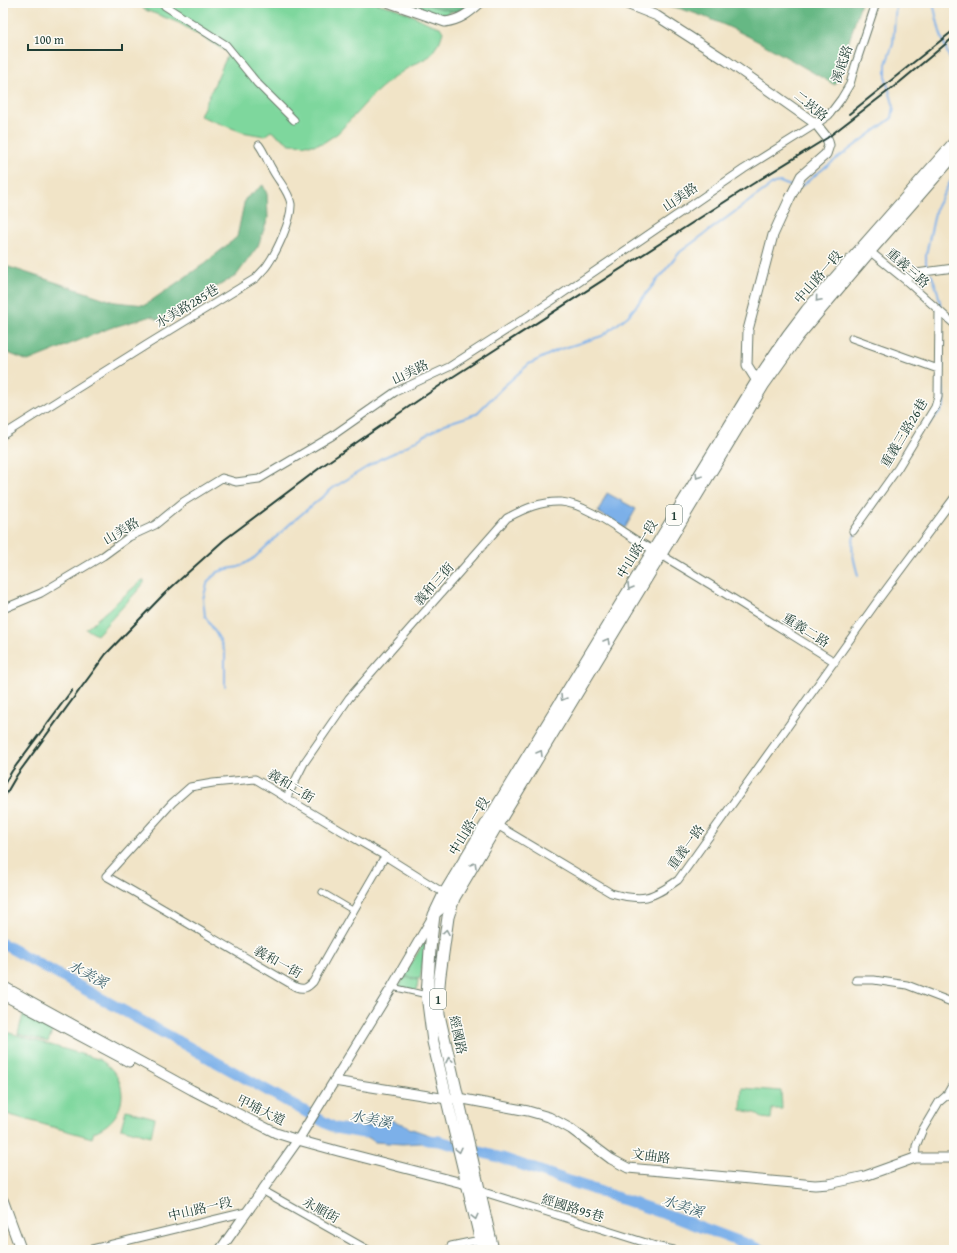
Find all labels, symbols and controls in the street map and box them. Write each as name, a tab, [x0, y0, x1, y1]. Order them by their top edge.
scale bar	[28, 26, 122, 52]
text: 100 m	[34, 31, 64, 48]
street label: 溪底路	[827, 42, 857, 86]
street label: 二崁路	[790, 86, 832, 126]
street label: 山美路	[659, 178, 701, 216]
street label: 重義三路	[882, 244, 934, 292]
street label: 中山路一段	[790, 246, 846, 308]
street label: 水美路285巷	[152, 280, 222, 332]
one-way arrow	[815, 294, 822, 302]
street label: 山美路	[388, 355, 432, 389]
street label: 重義三路26巷	[876, 395, 932, 471]
one-way arrow	[696, 472, 703, 479]
road number: 1	[666, 505, 682, 525]
street label: 山美路	[99, 513, 143, 549]
street label: 中山路一段	[612, 516, 662, 582]
street label: 義和三街	[410, 558, 458, 610]
one-way arrow	[628, 583, 635, 590]
street label: 重義二路	[779, 608, 833, 652]
one-way arrow	[603, 638, 610, 645]
one-way arrow	[560, 694, 567, 701]
one-way arrow	[536, 750, 543, 757]
street label: 義和二街	[264, 764, 318, 808]
street label: 中山路一段	[444, 793, 494, 859]
street label: 重義一路	[663, 820, 709, 874]
one-way arrow	[469, 861, 476, 869]
one-way arrow	[441, 929, 450, 935]
street label: 義和一街	[251, 941, 305, 983]
water label: 水美溪	[65, 955, 113, 994]
road number: 1	[430, 989, 446, 1009]
street label: 經國路	[445, 1014, 471, 1056]
one-way arrow	[446, 1057, 454, 1063]
street label: 甲埔大道	[233, 1090, 289, 1130]
water label: 水美溪	[348, 1105, 395, 1133]
street label: 文曲路	[630, 1144, 672, 1168]
one-way arrow	[454, 1147, 462, 1153]
street label: 經國路95巷	[539, 1189, 607, 1227]
water label: 水美溪	[660, 1190, 708, 1223]
street label: 中山路一段	[166, 1192, 234, 1226]
street label: 永順街	[299, 1192, 343, 1228]
one-way arrow	[470, 1214, 478, 1220]

